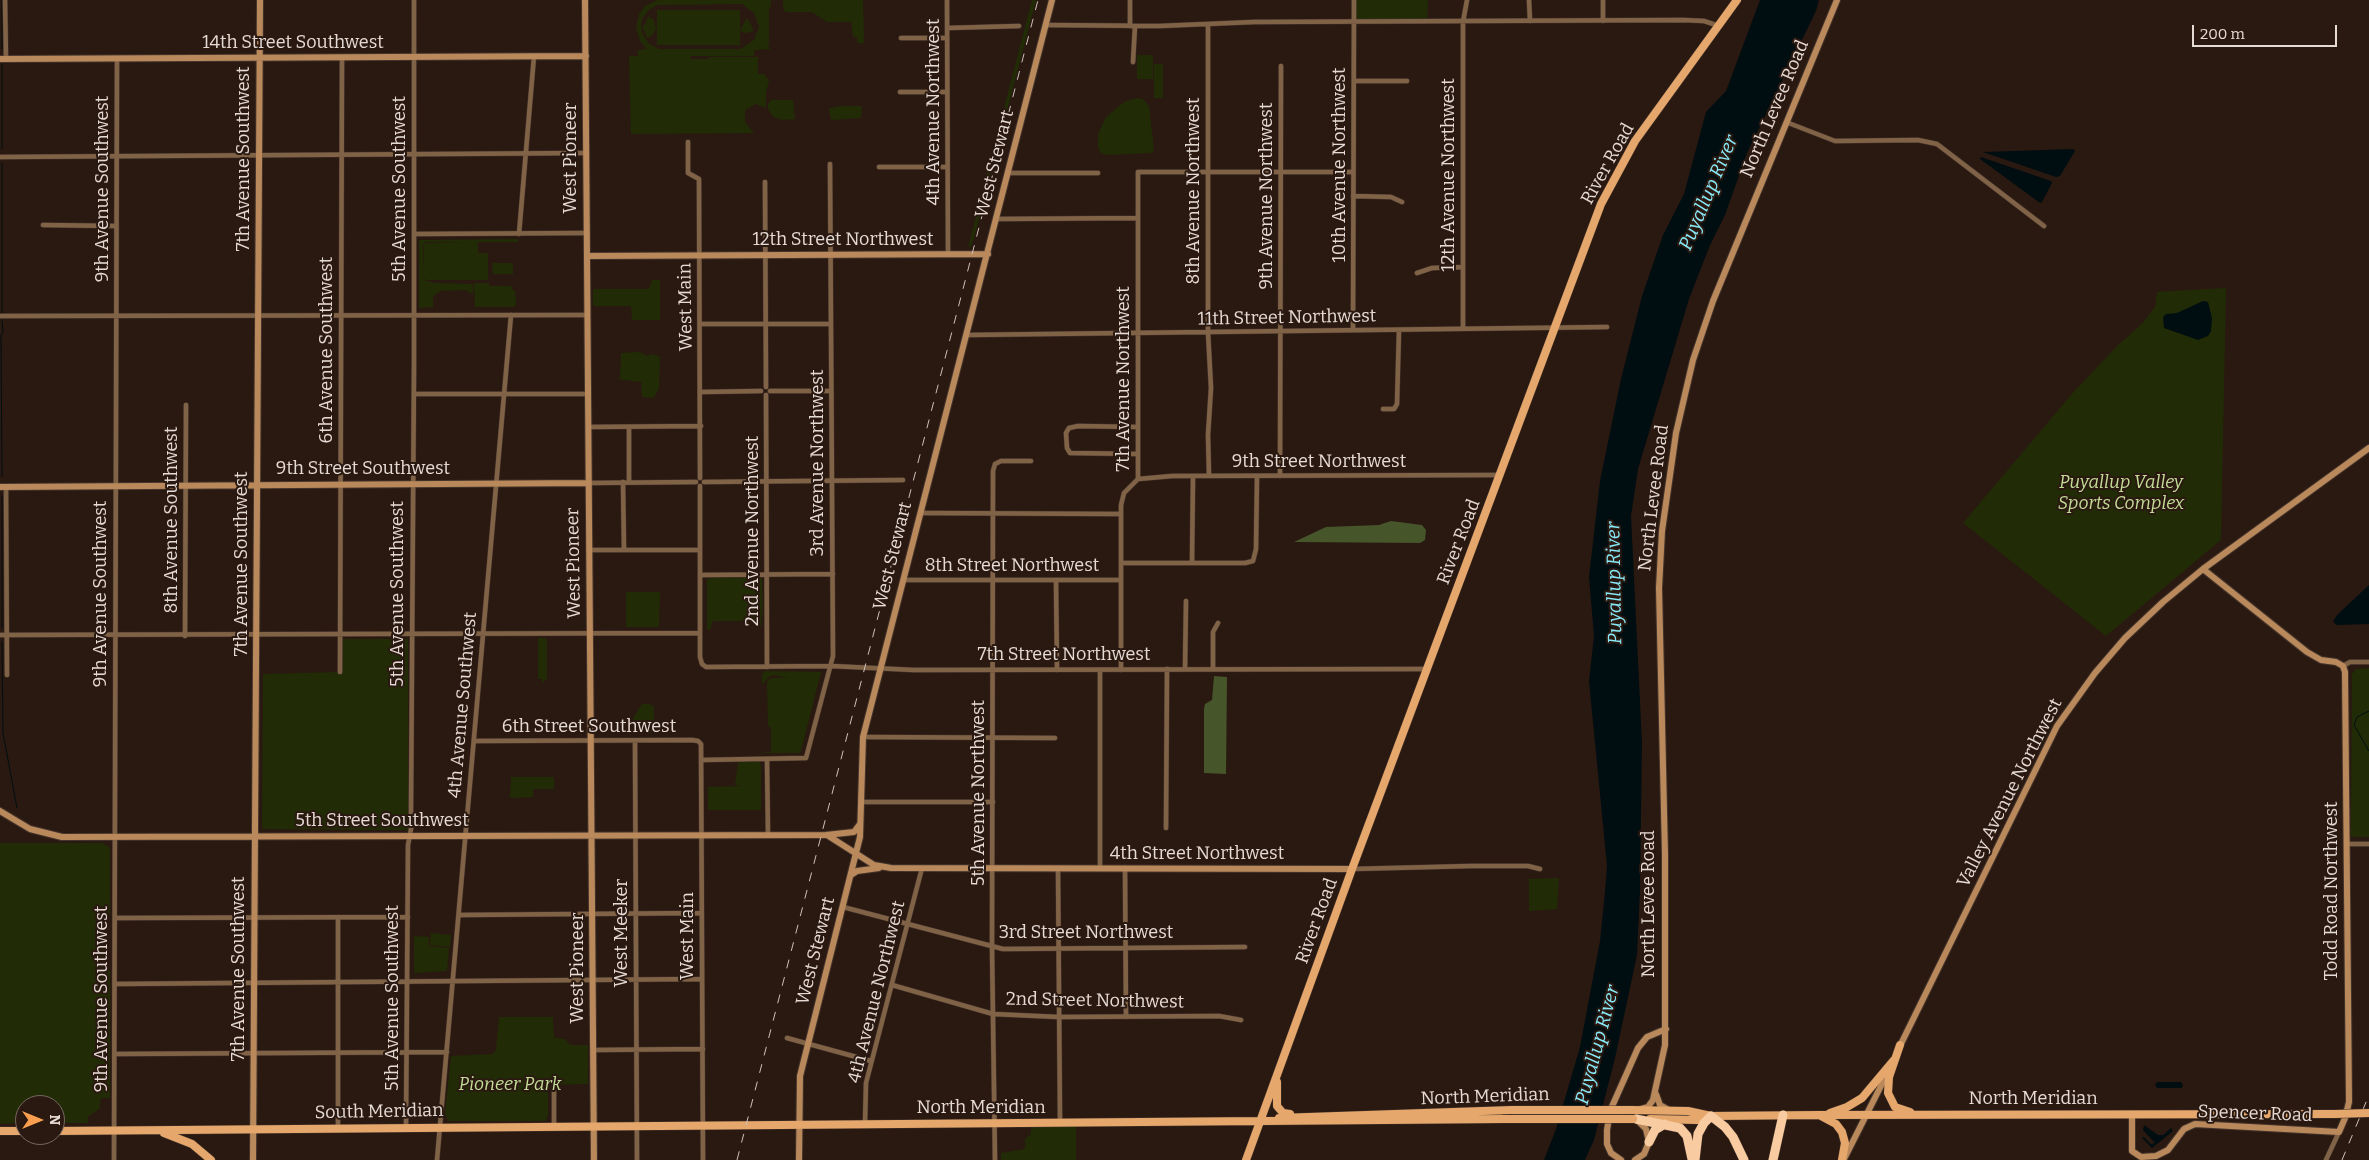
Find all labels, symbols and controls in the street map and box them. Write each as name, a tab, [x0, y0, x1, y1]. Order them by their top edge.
scale bar	[2194, 15, 2339, 47]
street label: 4th Avenue Northwest	[923, 19, 945, 205]
text: 200 m	[2200, 25, 2245, 43]
street label: 14th Street Southwest	[202, 32, 384, 54]
street label: North Levee Road	[1736, 37, 1814, 181]
street label: 7th Avenue Southwest	[233, 66, 255, 252]
street label: 10th Avenue Northwest	[1329, 67, 1351, 263]
street label: 12th Avenue Northwest	[1438, 78, 1460, 272]
street label: 9th Avenue Southwest	[92, 96, 114, 282]
street label: 5th Avenue Southwest	[389, 96, 411, 282]
street label: 8th Avenue Northwest	[1183, 97, 1205, 285]
street label: West Pioneer	[560, 103, 582, 213]
street label: 9th Avenue Northwest	[1256, 103, 1278, 289]
street label: West Stewart	[971, 108, 1019, 220]
street label: River Road	[1577, 120, 1639, 208]
water label: Puyallup River	[1675, 132, 1743, 254]
street label: 12th Street Northwest	[752, 229, 934, 251]
street label: 6th Avenue Southwest	[316, 257, 338, 443]
street label: West Main	[674, 263, 698, 351]
street label: 7th Avenue Northwest	[1113, 286, 1135, 472]
street label: 11th Street Northwest	[1198, 306, 1376, 330]
street label: 3rd Avenue Northwest	[807, 370, 829, 556]
street label: North Levee Road	[1634, 424, 1674, 572]
street label: 8th Avenue Southwest	[161, 427, 183, 613]
street label: 2nd Avenue Northwest	[742, 436, 764, 626]
street label: 9th Street Northwest	[1232, 451, 1406, 473]
street label: 9th Street Southwest	[276, 458, 450, 480]
street label: 7th Avenue Southwest	[231, 471, 253, 657]
park label: Puyallup Valley Sports Complex	[2058, 472, 2184, 514]
street label: River Road	[1433, 496, 1485, 588]
street label: West Stewart	[869, 500, 917, 612]
street label: 9th Avenue Southwest	[90, 501, 112, 687]
street label: 5th Avenue Southwest	[387, 501, 409, 687]
street label: West Pioneer	[562, 507, 586, 619]
water label: Puyallup River	[1603, 522, 1627, 644]
street label: 8th Street Northwest	[925, 555, 1099, 577]
street label: 4th Avenue Southwest	[444, 611, 482, 799]
street label: 7th Street Northwest	[978, 644, 1150, 666]
street label: Valley Avenue Northwest	[1953, 695, 2067, 891]
street label: 5th Avenue Northwest	[968, 700, 990, 886]
street label: 6th Street Southwest	[502, 716, 676, 738]
street label: Todd Road Northwest	[2321, 801, 2343, 981]
street label: 5th Street Southwest	[295, 810, 469, 832]
street label: North Levee Road	[1638, 830, 1660, 978]
street label: 4th Street Northwest	[1110, 843, 1284, 865]
street label: River Road	[1292, 875, 1342, 967]
street label: 7th Avenue Southwest	[228, 876, 250, 1062]
street label: West Meeker	[611, 879, 633, 987]
street label: West Main	[677, 892, 699, 980]
street label: West Stewart	[792, 895, 840, 1007]
street label: 4th Avenue Northwest	[844, 899, 910, 1085]
street label: 5th Avenue Southwest	[382, 905, 404, 1091]
street label: 9th Avenue Southwest	[91, 906, 113, 1092]
street label: West Pioneer	[567, 913, 589, 1023]
street label: 3rd Street Northwest	[999, 922, 1173, 944]
water label: Puyallup River	[1571, 983, 1625, 1107]
street label: 2nd Street Northwest	[1006, 989, 1184, 1013]
park label: Pioneer Park	[459, 1074, 561, 1096]
street label: North Meridian	[1420, 1084, 1550, 1110]
street label: North Meridian	[1968, 1088, 2098, 1110]
north arrow	[15, 1095, 65, 1145]
street label: North Meridian	[916, 1097, 1046, 1119]
street label: South Meridian	[314, 1100, 444, 1124]
street label: Spencer Road	[2197, 1101, 2313, 1127]
text: N	[46, 1115, 63, 1125]

